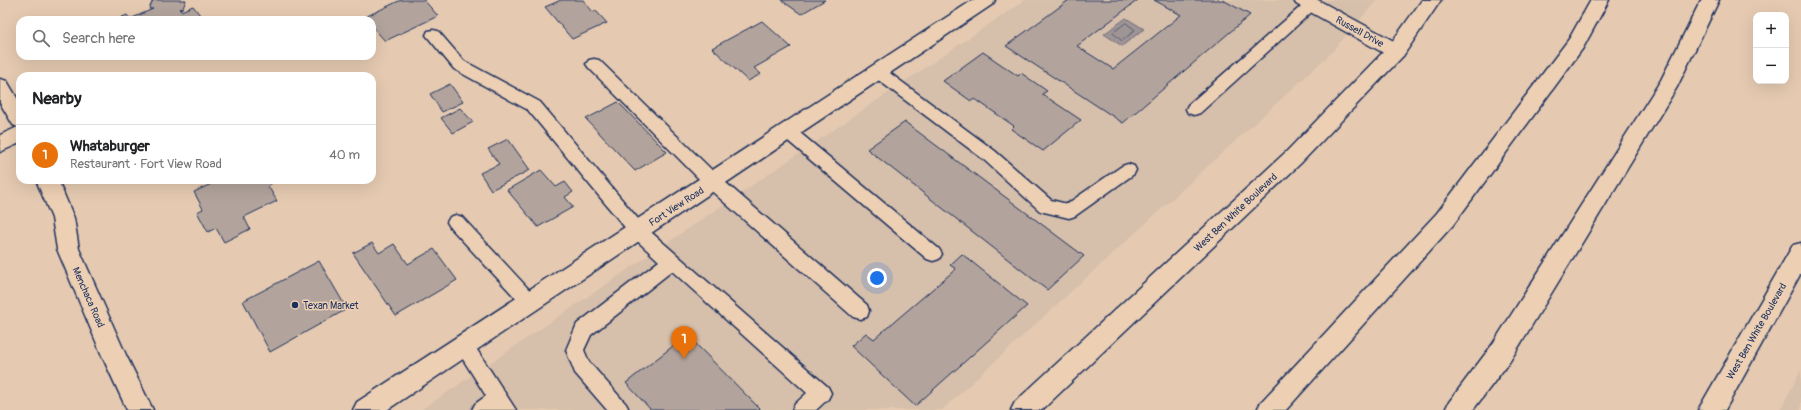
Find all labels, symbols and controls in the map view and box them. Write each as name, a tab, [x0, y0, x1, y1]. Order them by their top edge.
map controls	[1753, 12, 1789, 84]
button: +	[1753, 12, 1789, 48]
street label: Russell Drive	[1333, 14, 1386, 50]
search box	[16, 16, 376, 60]
icon: search	[30, 27, 52, 49]
text: Search here	[62, 29, 135, 48]
button: −	[1753, 48, 1789, 84]
text: Nearby	[32, 88, 81, 109]
text: Whataburger	[70, 137, 150, 156]
text: 1	[42, 147, 48, 163]
text: 40 m	[329, 147, 360, 163]
text: Restaurant · Fort View Road	[70, 156, 222, 172]
street label: West Ben White Boulevard	[1192, 171, 1280, 254]
street label: Fort View Road	[647, 185, 706, 229]
street label: Menchaca Road	[69, 265, 107, 329]
your location	[867, 268, 887, 288]
street label: West Ben White Boulevard	[1724, 281, 1789, 382]
marker: Texan Market	[290, 300, 300, 310]
place label: Texan Market	[303, 300, 360, 312]
pin: 1	[671, 326, 697, 359]

